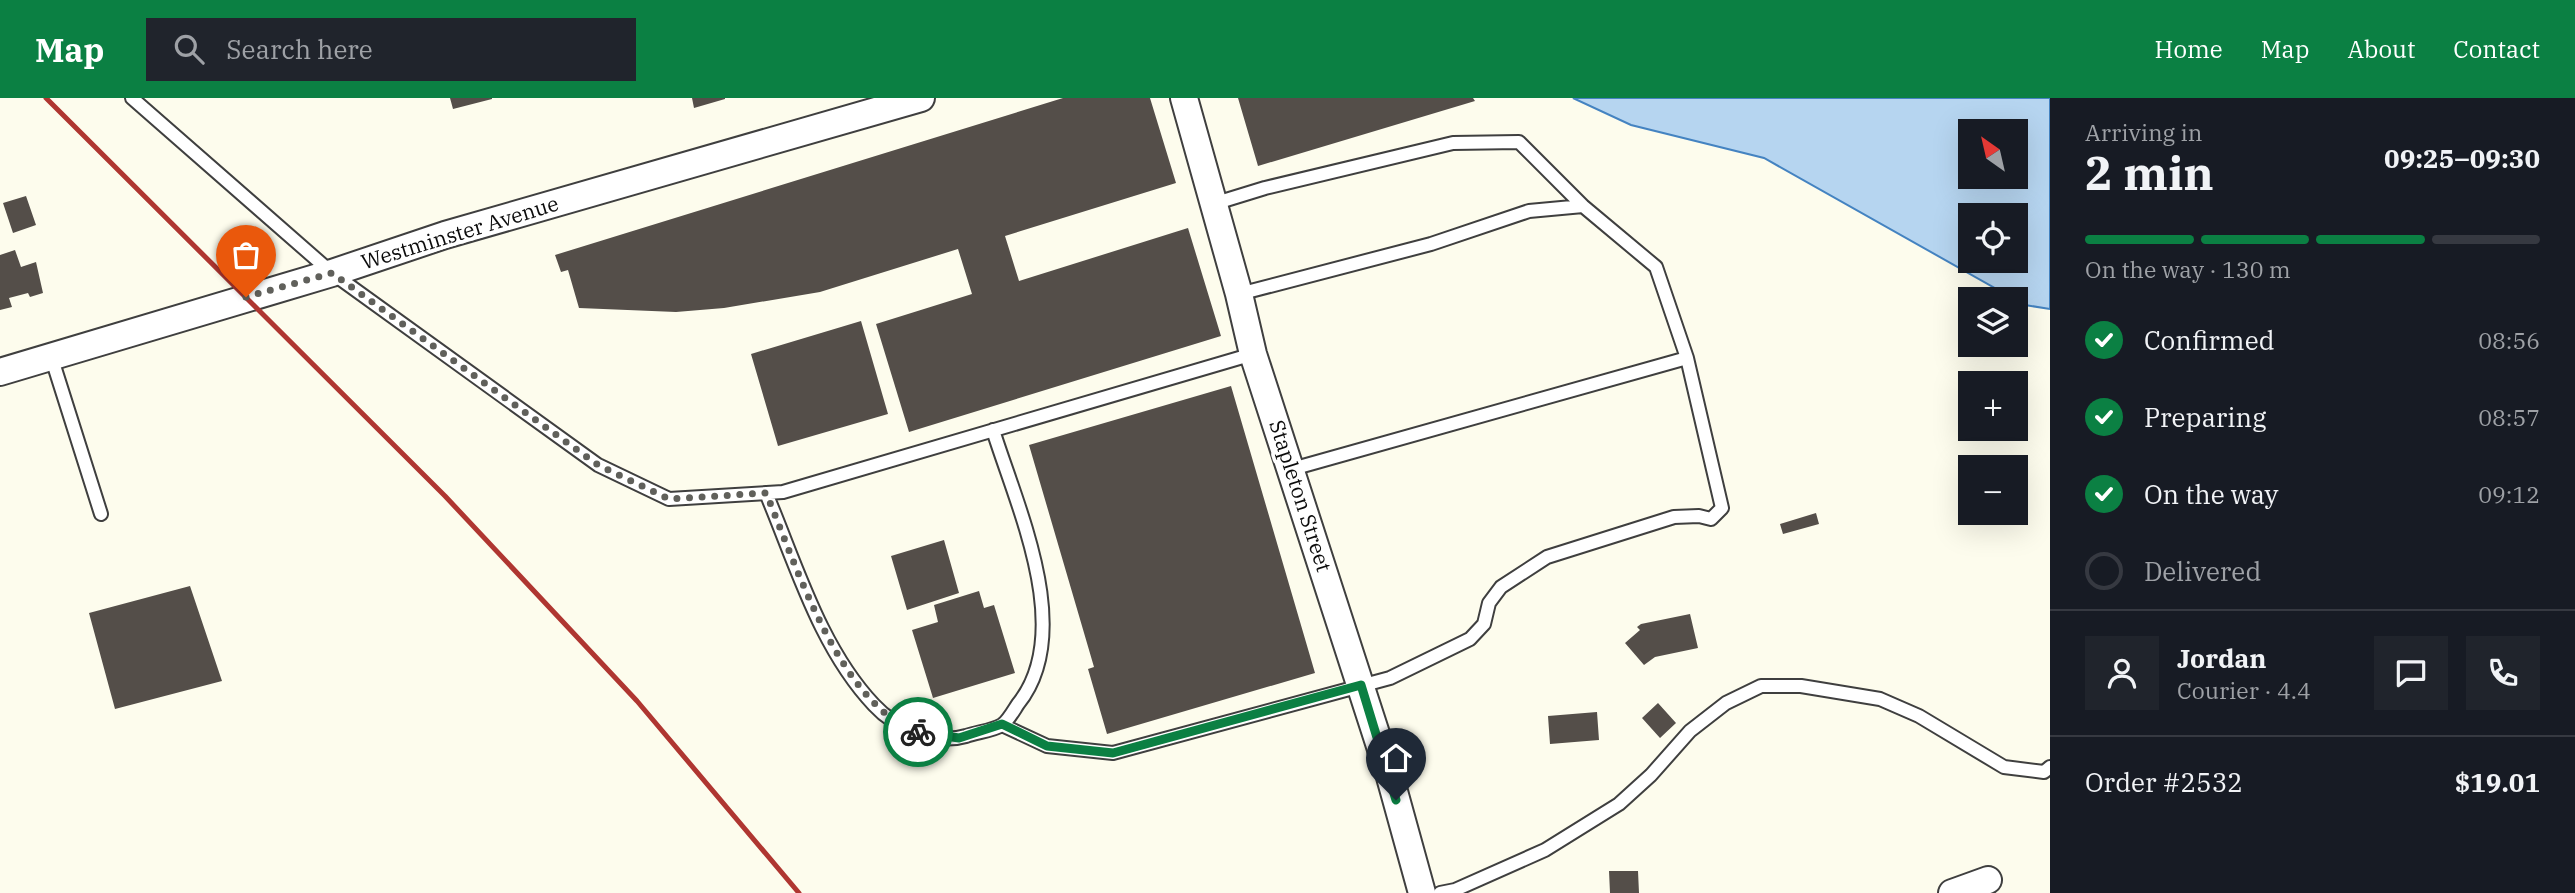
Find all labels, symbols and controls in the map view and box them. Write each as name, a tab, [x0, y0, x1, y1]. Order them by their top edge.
search box	[146, 18, 636, 81]
text: Map	[35, 28, 104, 71]
icon: search	[170, 30, 208, 68]
text: Search here	[226, 32, 373, 66]
text: Home	[2155, 33, 2223, 65]
text: Map	[2261, 33, 2309, 65]
text: About	[2347, 33, 2415, 65]
text: Contact	[2453, 33, 2540, 65]
text: Arriving in	[2085, 117, 2202, 147]
north arrow	[1958, 119, 2028, 189]
map controls	[1958, 119, 2028, 525]
text: 09:25–09:30	[2384, 141, 2540, 175]
text: 2 min	[2085, 143, 2214, 203]
street label: Westminster Avenue	[358, 189, 562, 275]
button: locate	[1958, 203, 2028, 273]
pin	[216, 225, 276, 297]
icon: bag	[227, 236, 265, 274]
text: On the way · 130 m	[2085, 254, 2291, 284]
button: layers	[1958, 287, 2028, 357]
icon: check	[2085, 321, 2123, 359]
text: Confirmed	[2144, 323, 2275, 357]
text: 08:56	[2478, 325, 2540, 355]
button: +	[1958, 371, 2028, 441]
icon: check	[2085, 398, 2123, 436]
text: Preparing	[2144, 400, 2266, 434]
text: 08:57	[2478, 402, 2540, 432]
street label: Stapleton Street	[1263, 416, 1339, 575]
button: −	[1958, 455, 2028, 525]
icon: check	[2085, 475, 2123, 513]
text: On the way	[2144, 477, 2278, 511]
text: 09:12	[2478, 479, 2540, 509]
text: Delivered	[2144, 554, 2261, 588]
button: person	[2085, 636, 2159, 710]
button: chat	[2374, 636, 2448, 710]
button: phone	[2466, 636, 2540, 710]
text: Jordan	[2177, 641, 2267, 675]
text: Courier · 4.4	[2177, 675, 2311, 705]
courier	[883, 697, 953, 767]
icon: bike	[899, 713, 937, 751]
pin	[1366, 728, 1426, 800]
icon: home	[1377, 739, 1415, 777]
text: Order #2532	[2085, 765, 2243, 799]
text: $19.01	[2455, 765, 2540, 799]

